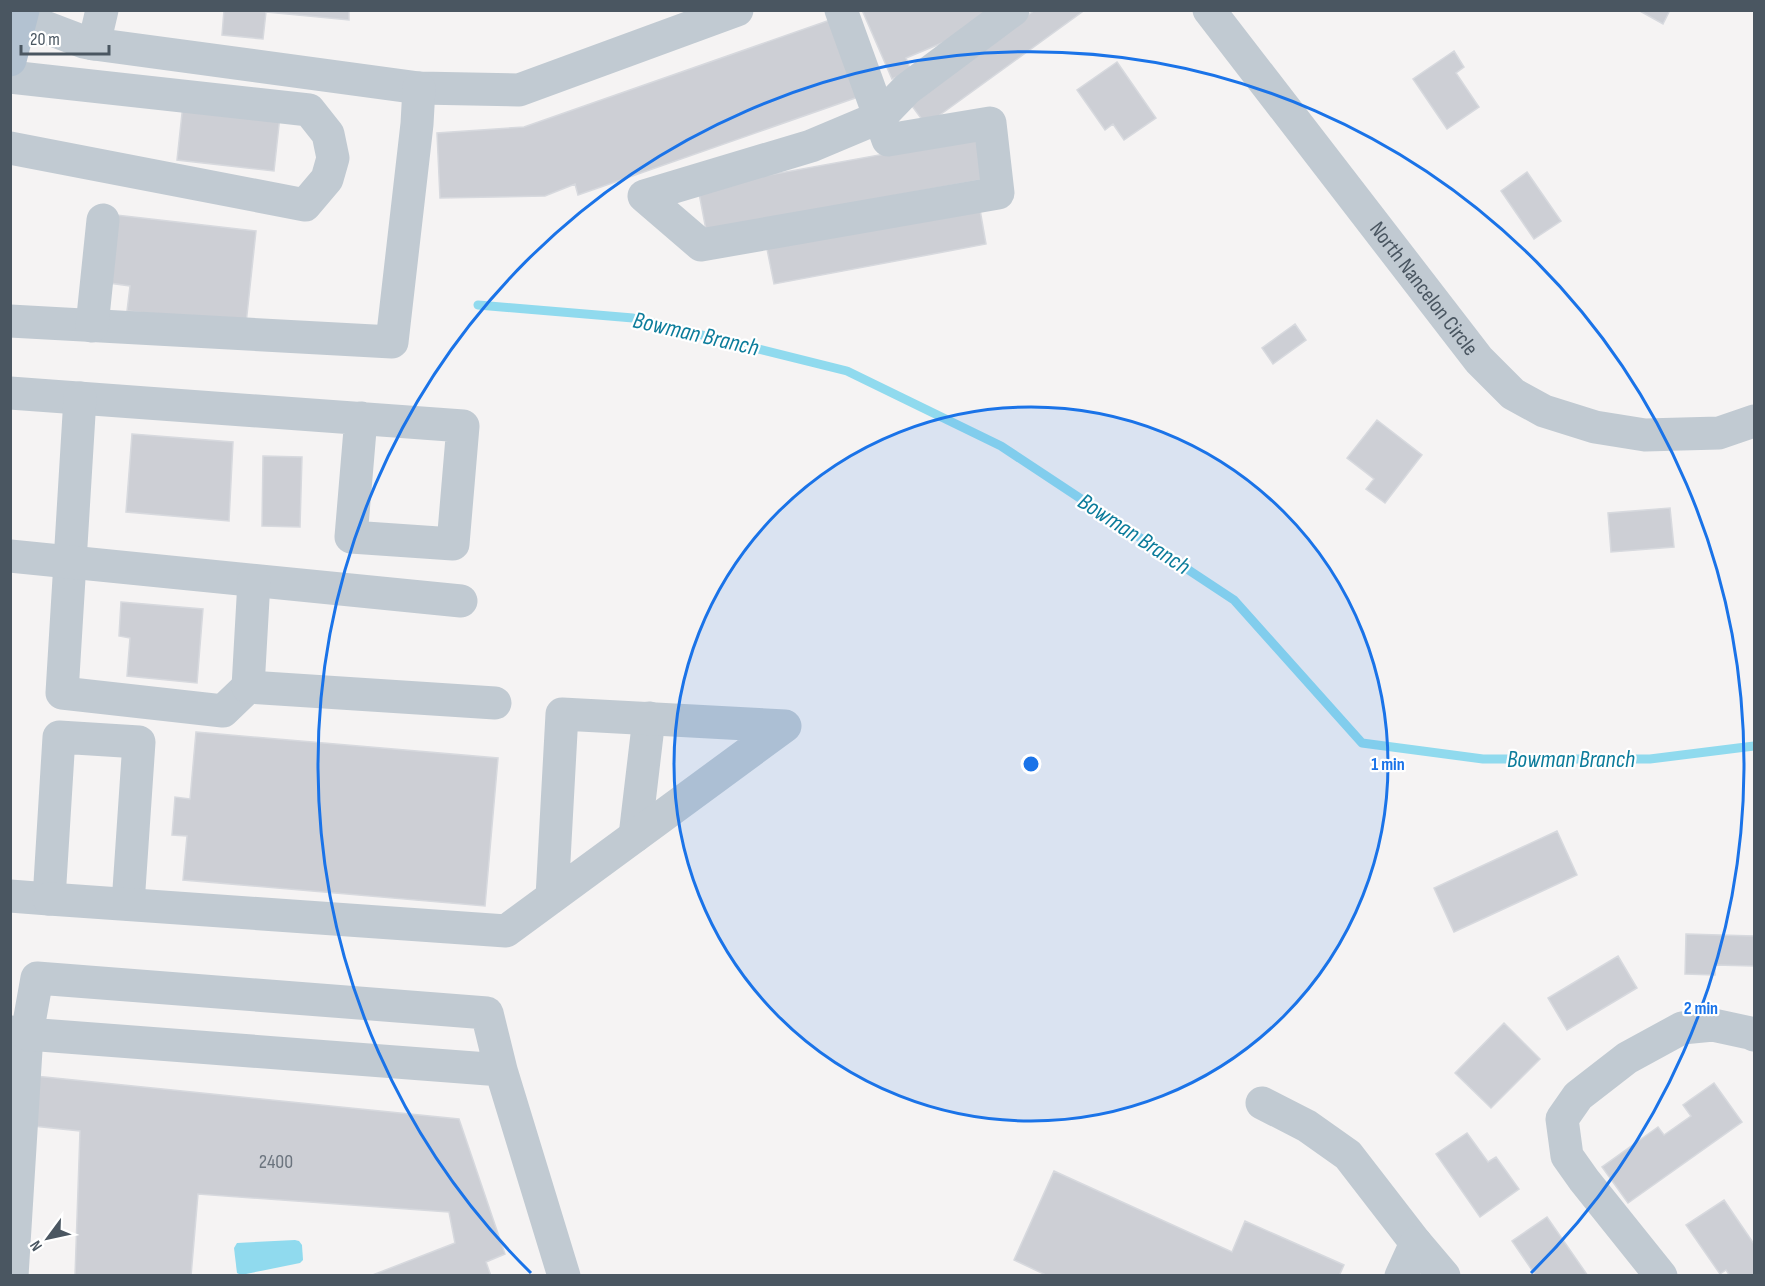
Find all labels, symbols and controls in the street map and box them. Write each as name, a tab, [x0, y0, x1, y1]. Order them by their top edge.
scale bar	[21, 18, 110, 56]
text: 20 m	[30, 29, 60, 50]
street label: North Nancelon Circle	[1364, 216, 1484, 361]
water label: Bowman Branch	[630, 305, 762, 363]
water label: Bowman Branch	[1072, 487, 1196, 581]
water label: Bowman Branch	[1507, 745, 1635, 774]
centre of rings	[1021, 754, 1041, 774]
text: 1 min	[1371, 754, 1405, 775]
text: 2 min	[1684, 998, 1718, 1019]
house number: 2400	[259, 1150, 293, 1174]
north arrow	[18, 1208, 78, 1268]
text: N	[26, 1237, 47, 1254]

